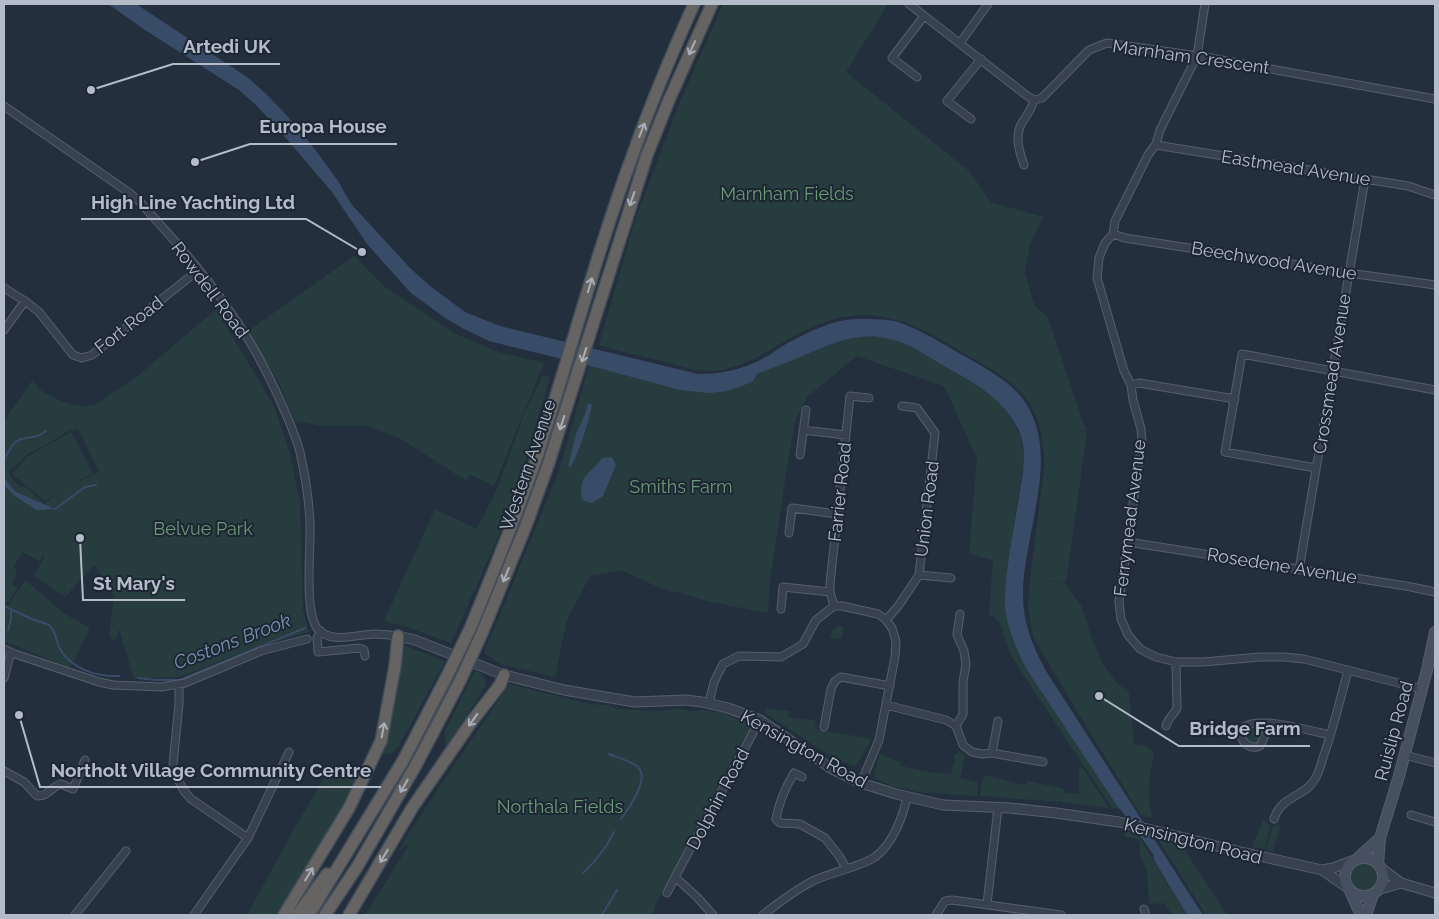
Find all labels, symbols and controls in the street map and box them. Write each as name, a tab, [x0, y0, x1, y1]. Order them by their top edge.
callout: Artedi UK	[173, 30, 280, 64]
text: Artedi UK	[183, 35, 271, 57]
street label: Marnham Crescent	[1111, 35, 1271, 78]
one-way arrow	[686, 40, 696, 55]
callout: Europa House	[250, 110, 397, 144]
text: Europa House	[259, 115, 387, 137]
one-way arrow	[638, 123, 647, 138]
street label: Eastmead Avenue	[1220, 145, 1373, 190]
park label: Marnham Fields	[720, 183, 854, 204]
callout: High Line Yachting Ltd	[81, 185, 306, 219]
text: High Line Yachting Ltd	[91, 191, 295, 213]
one-way arrow	[627, 191, 636, 207]
street label: Rowdell Road	[167, 237, 253, 342]
street label: Beechwood Avenue	[1190, 237, 1359, 284]
one-way arrow	[586, 277, 596, 293]
street label: Fort Road	[90, 291, 167, 358]
street label: Crossmead Avenue	[1308, 292, 1355, 455]
one-way arrow	[578, 347, 588, 363]
street label: Western Avenue	[495, 396, 560, 533]
one-way arrow	[557, 414, 566, 430]
street label: Ferrymead Avenue	[1109, 438, 1150, 598]
street label: Farrier Road	[824, 441, 855, 543]
street label: Union Road	[910, 460, 943, 558]
park label: Smiths Farm	[629, 476, 733, 497]
park label: Belvue Park	[153, 518, 253, 539]
street label: Rosedene Avenue	[1206, 543, 1359, 588]
callout: St Mary's	[83, 566, 185, 600]
one-way arrow	[501, 567, 510, 582]
text: St Mary's	[93, 572, 175, 594]
water label: Costons Brook	[170, 609, 294, 673]
street label: Ruislip Road	[1370, 679, 1417, 783]
street label: Kensington Road	[737, 705, 871, 792]
callout: Bridge Farm	[1179, 712, 1310, 746]
one-way arrow	[468, 713, 478, 727]
text: Bridge Farm	[1189, 717, 1301, 739]
one-way arrow	[379, 722, 389, 738]
street label: Dolphin Road	[682, 744, 753, 853]
callout: Northolt Village Community Centre	[40, 753, 381, 787]
text: Northolt Village Community Centre	[51, 759, 371, 781]
one-way arrow	[399, 779, 409, 793]
park label: Northala Fields	[497, 796, 623, 817]
street label: Kensington Road	[1122, 813, 1264, 868]
one-way arrow	[378, 849, 388, 863]
one-way arrow	[305, 867, 315, 881]

